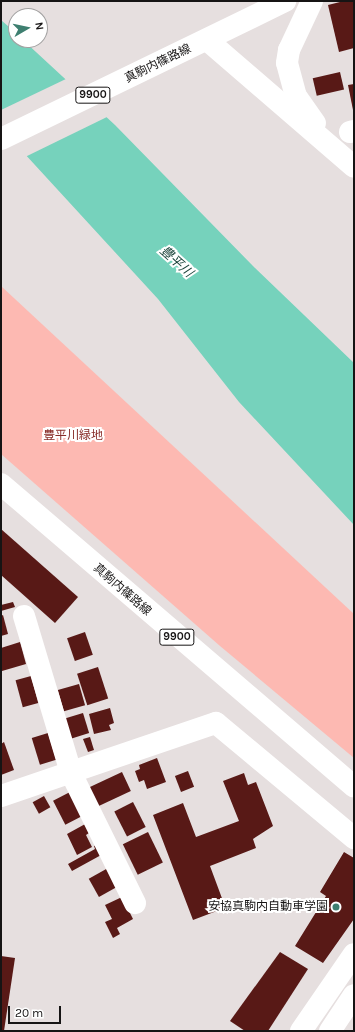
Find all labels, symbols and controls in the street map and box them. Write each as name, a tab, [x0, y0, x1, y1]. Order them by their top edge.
north arrow	[8, 8, 48, 48]
text: N	[32, 21, 46, 31]
street label: 真駒内篠路線	[122, 42, 194, 86]
road number: 9900	[75, 86, 111, 104]
water label: 豊平川	[156, 243, 196, 281]
park label: 豊平川緑地	[43, 429, 103, 443]
street label: 真駒内篠路線	[90, 561, 154, 619]
road number: 9900	[159, 628, 195, 646]
place label: 安協真駒内自動車学園	[208, 900, 328, 914]
marker: 安協真駒内自動車学園	[331, 902, 341, 912]
scale bar	[10, 998, 63, 1024]
text: 20 m	[15, 1006, 43, 1020]

